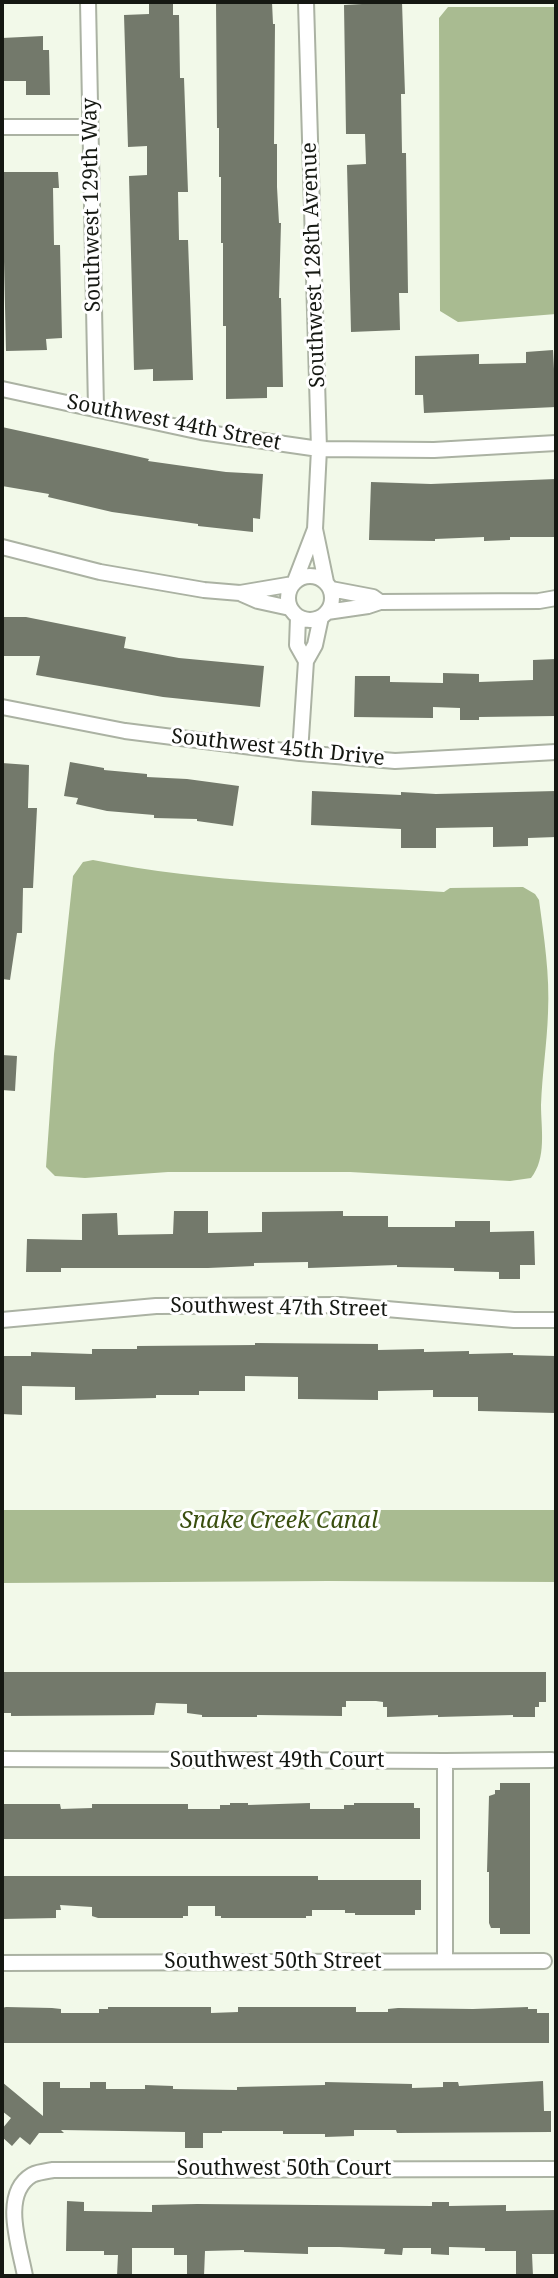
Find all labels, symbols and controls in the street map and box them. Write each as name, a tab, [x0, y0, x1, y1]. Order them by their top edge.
street label: Southwest 129th Way	[78, 98, 106, 312]
street label: Southwest 128th Avenue	[297, 142, 331, 388]
street label: Southwest 44th Street	[65, 390, 283, 456]
street label: Southwest 45th Drive	[170, 724, 386, 772]
street label: Southwest 47th Street	[170, 1294, 388, 1322]
water label: Snake Creek Canal	[180, 1507, 378, 1535]
street label: Southwest 49th Court	[170, 1748, 384, 1774]
street label: Southwest 50th Street	[164, 1949, 382, 1975]
street label: Southwest 50th Court	[177, 2156, 391, 2182]

